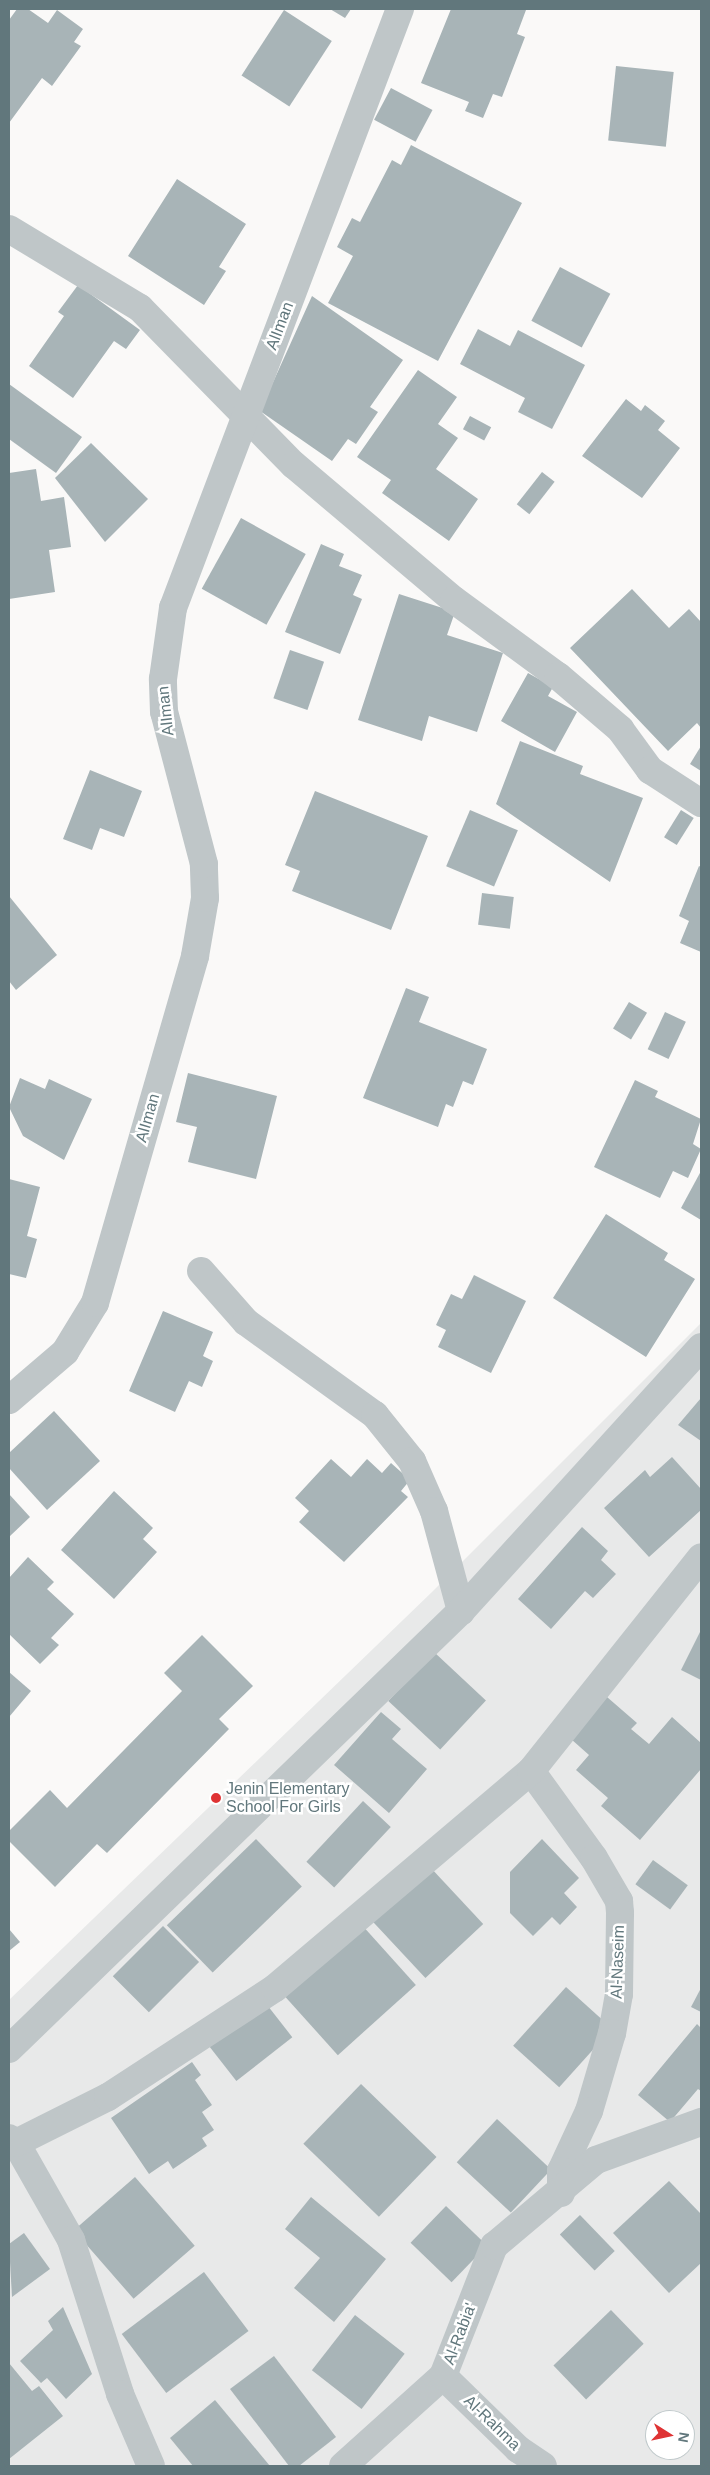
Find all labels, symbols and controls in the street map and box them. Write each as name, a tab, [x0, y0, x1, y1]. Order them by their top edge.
street label: AlIman	[262, 299, 298, 353]
street label: AlIman	[154, 685, 178, 737]
street label: AlIman	[132, 1091, 164, 1145]
place label: Jenin Elementary School For Girls	[226, 1779, 350, 1817]
marker: Jenin Elementary School For Girls	[210, 1792, 222, 1804]
street label: Al-Naseim	[607, 1925, 629, 1999]
street label: Al-Rabia'	[439, 2300, 481, 2368]
street label: Al-Rahma	[460, 2391, 524, 2455]
north arrow	[645, 2410, 695, 2460]
text: N	[675, 2431, 693, 2444]

